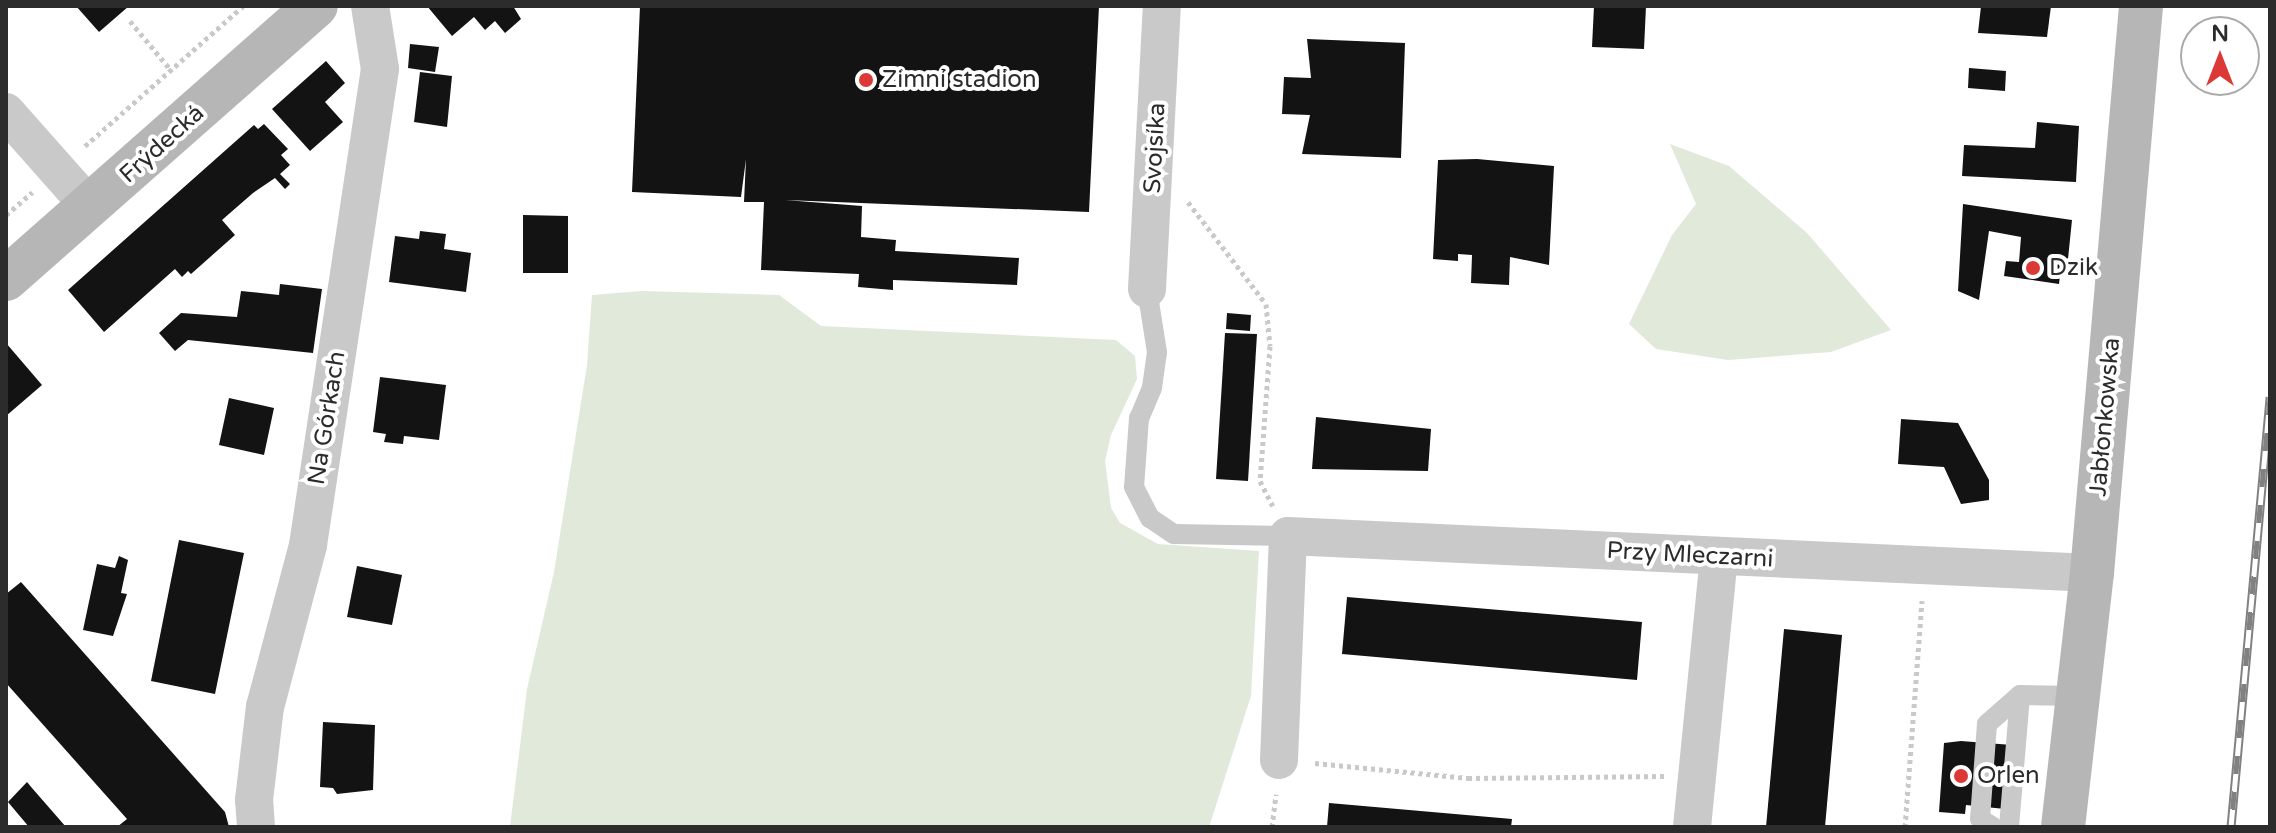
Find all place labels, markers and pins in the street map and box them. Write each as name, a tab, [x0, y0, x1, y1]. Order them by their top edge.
place label: Zimní stadion	[882, 66, 1037, 94]
marker: Zimní stadion	[857, 71, 875, 89]
place label: Dzik	[2049, 254, 2098, 282]
marker: Dzik	[2024, 259, 2042, 277]
place label: Orlen	[1977, 762, 2040, 790]
marker: Orlen	[1952, 767, 1970, 785]

